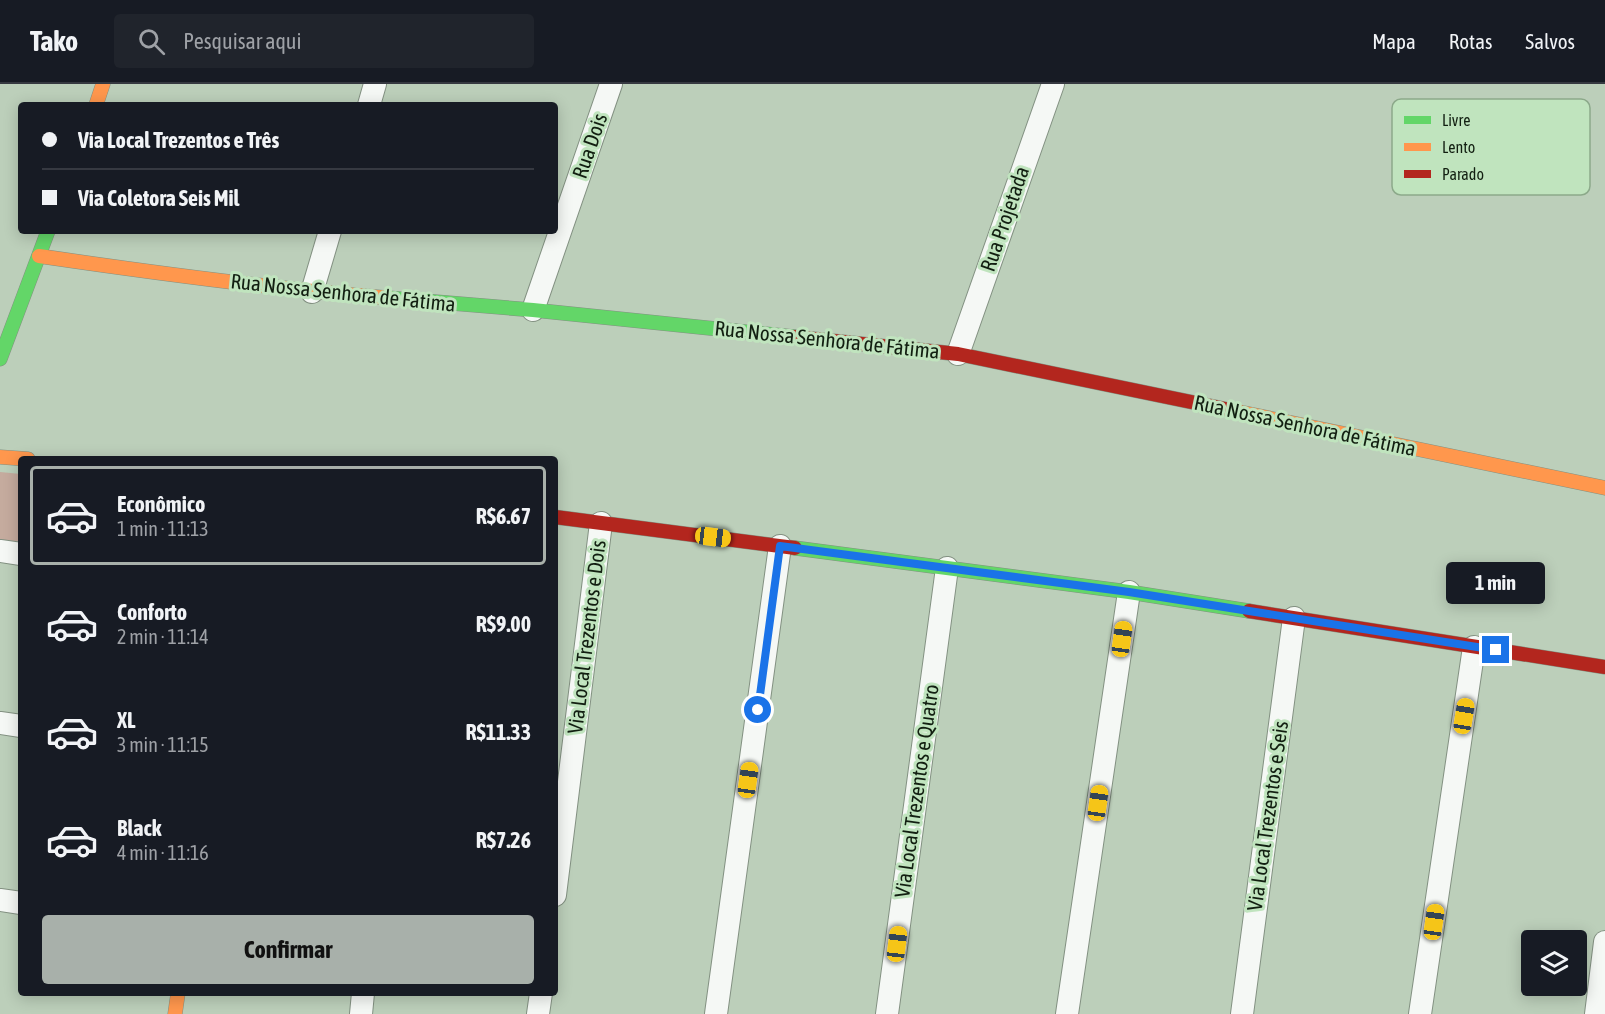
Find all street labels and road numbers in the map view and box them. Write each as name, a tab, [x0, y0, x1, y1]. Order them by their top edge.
street label: Rua Dois	[567, 110, 611, 181]
street label: Rua Projetada	[975, 163, 1033, 274]
street label: Rua Nossa Senhora de Fátima	[229, 268, 457, 316]
street label: Rua Nossa Senhora de Fátima	[713, 315, 941, 363]
street label: Rua Nossa Senhora de Fátima	[1192, 390, 1418, 460]
street label: Via Local Trezentos e Dois	[562, 539, 610, 735]
street label: Via Local Trezentos e Quatro	[889, 683, 943, 899]
street label: Via Local Trezentos e Seis	[1242, 719, 1292, 912]

